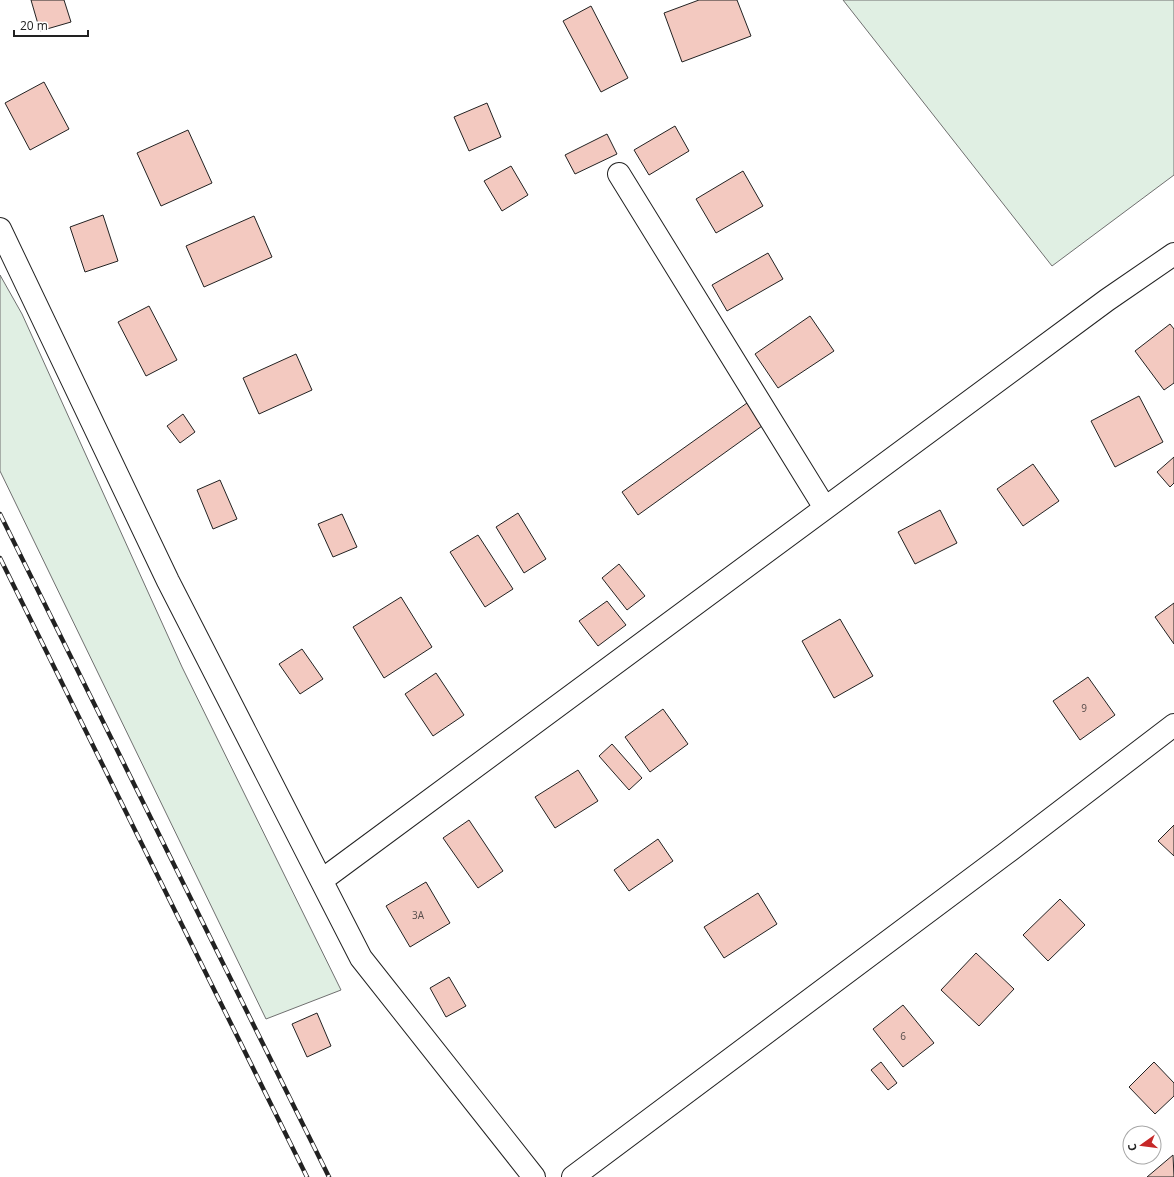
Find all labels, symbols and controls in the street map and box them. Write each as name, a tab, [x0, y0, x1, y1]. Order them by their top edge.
scale bar	[14, 12, 88, 38]
text: 20 m	[20, 17, 48, 34]
house number: 9	[1081, 701, 1087, 715]
house number: 3А	[412, 908, 425, 922]
house number: 6	[900, 1029, 906, 1043]
north arrow	[1122, 1125, 1162, 1165]
text: С	[1124, 1142, 1140, 1153]

